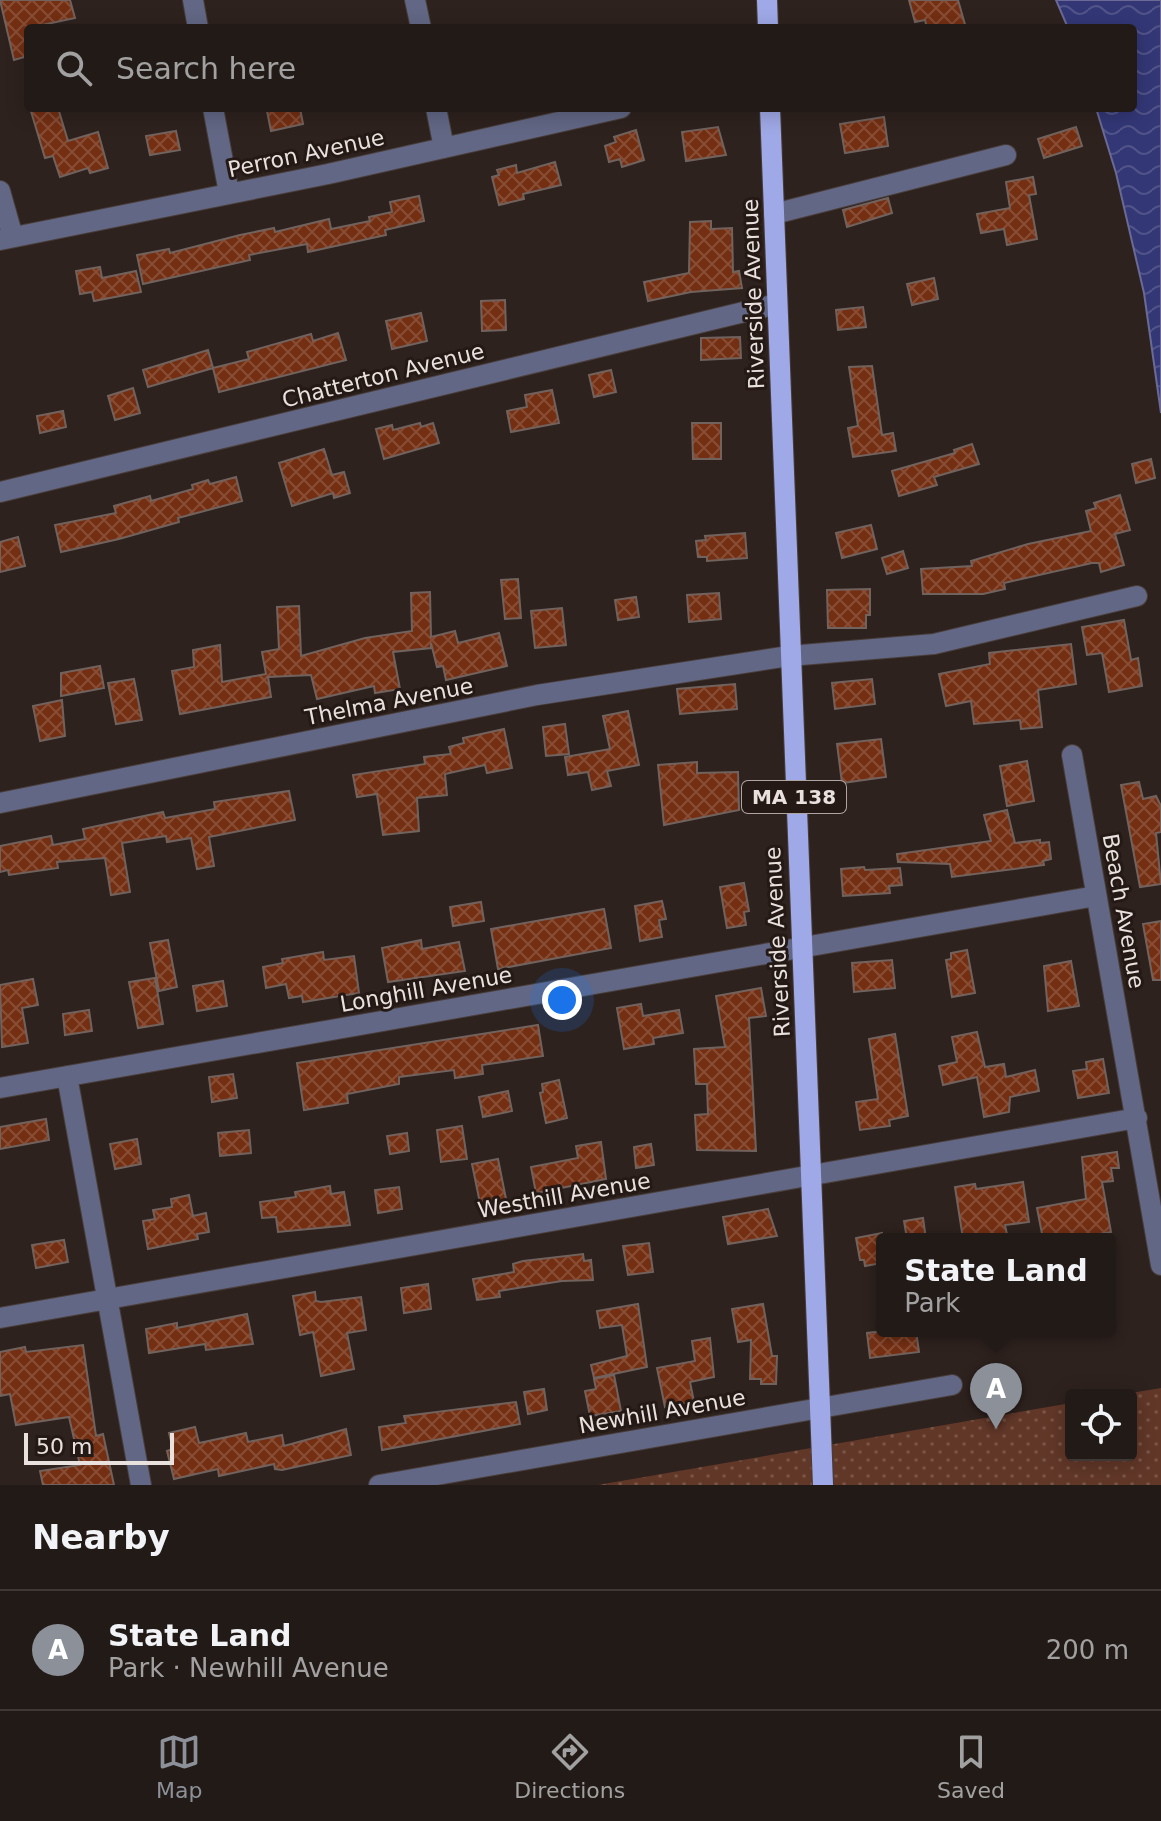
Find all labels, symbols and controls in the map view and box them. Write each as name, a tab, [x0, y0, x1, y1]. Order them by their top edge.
search box	[24, 24, 1137, 112]
icon: search	[52, 46, 96, 90]
text: Search here	[116, 51, 296, 86]
street label: Perron Avenue	[226, 125, 387, 182]
street label: Riverside Avenue	[738, 198, 769, 390]
street label: Chatterton Avenue	[279, 338, 487, 413]
street label: Thelma Avenue	[302, 673, 475, 730]
road number: MA 138	[742, 781, 846, 813]
street label: Beach Avenue	[1098, 832, 1149, 991]
street label: Riverside Avenue	[760, 846, 795, 1038]
street label: Longhill Avenue	[338, 962, 514, 1017]
your location	[542, 980, 582, 1020]
street label: Westhill Avenue	[476, 1168, 652, 1223]
popup	[876, 1233, 1116, 1337]
text: State Land	[904, 1253, 1088, 1288]
text: Park	[904, 1288, 960, 1318]
pin: A	[970, 1363, 1022, 1429]
street label: Newhill Avenue	[577, 1385, 747, 1438]
map controls	[1065, 1389, 1137, 1461]
button: locate	[1065, 1389, 1137, 1461]
scale bar	[24, 1429, 174, 1465]
text: 50 m	[36, 1434, 92, 1459]
text: Nearby	[32, 1517, 170, 1557]
text: State Land	[108, 1618, 292, 1653]
text: A	[48, 1635, 68, 1665]
text: 200 m	[1046, 1635, 1129, 1665]
text: Park · Newhill Avenue	[108, 1653, 389, 1683]
tab: Map	[156, 1730, 202, 1803]
tab: Directions	[514, 1730, 625, 1803]
tab: Saved	[937, 1730, 1005, 1803]

